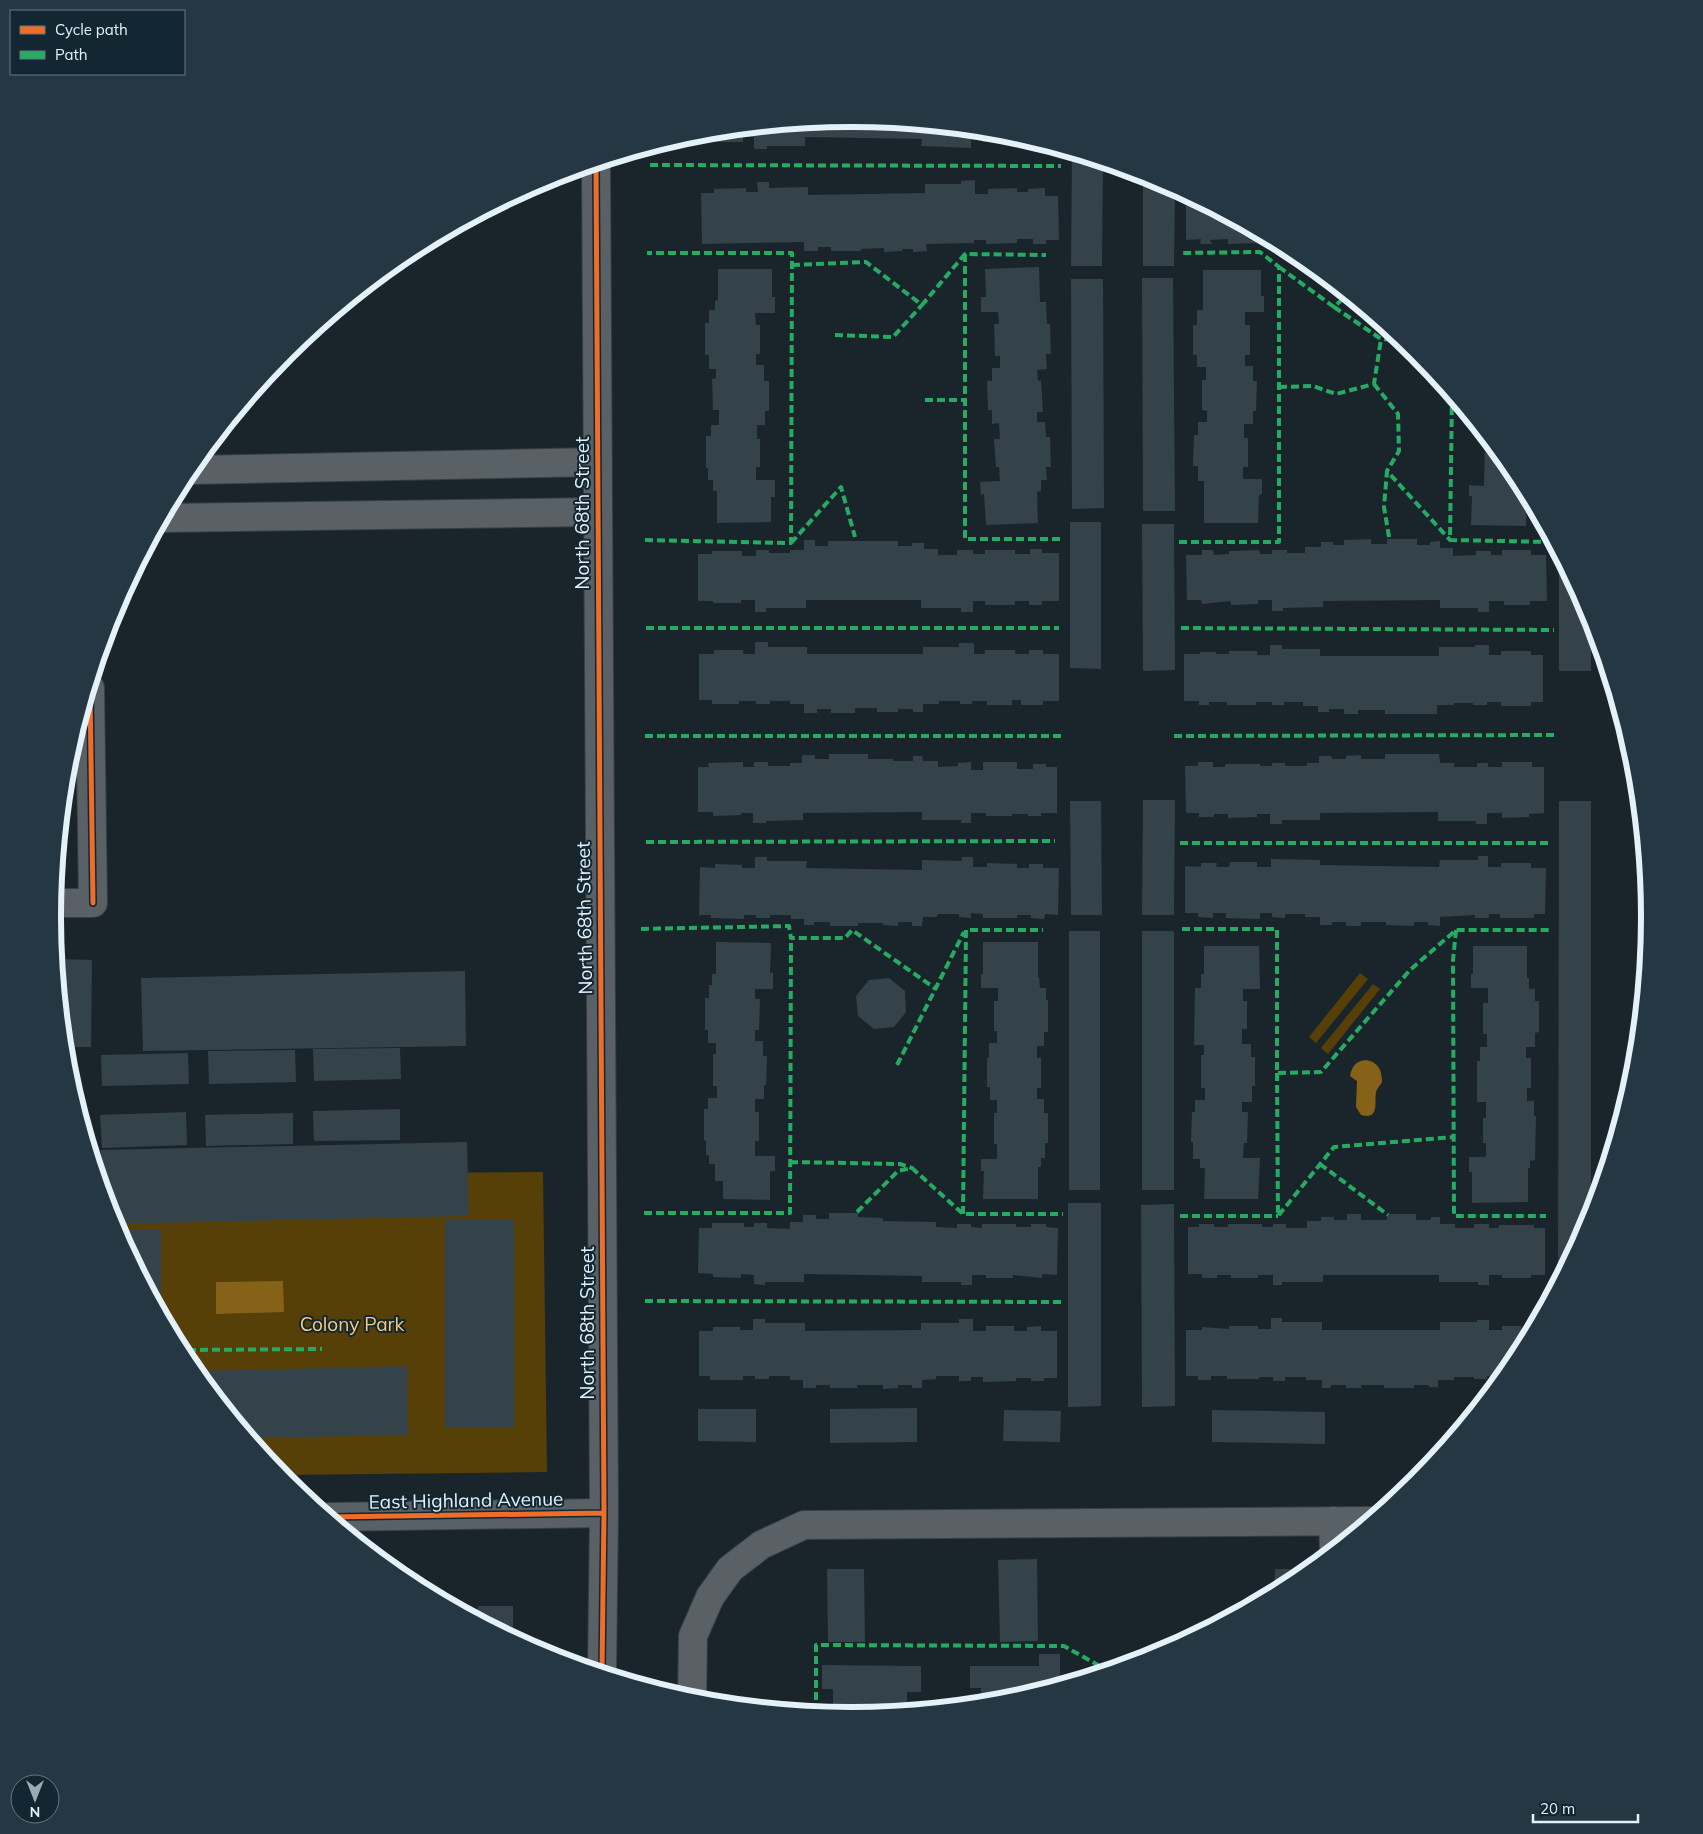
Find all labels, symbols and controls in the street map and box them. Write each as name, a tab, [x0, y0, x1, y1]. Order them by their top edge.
legend	[10, 10, 185, 75]
text: Cycle path	[55, 20, 128, 39]
text: Path	[55, 45, 87, 64]
street label: North 68th Street	[570, 436, 594, 590]
street label: North 68th Street	[571, 841, 597, 995]
street label: North 68th Street	[575, 1246, 599, 1400]
park label: Colony Park	[300, 1312, 405, 1336]
street label: East Highland Avenue	[368, 1486, 564, 1514]
north arrow	[10, 1774, 60, 1824]
scale bar	[1533, 1792, 1638, 1824]
text: 20 m	[1540, 1799, 1575, 1818]
text: N	[30, 1803, 40, 1821]

